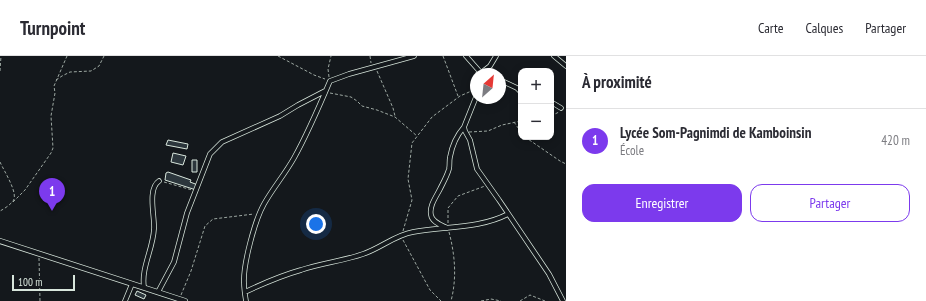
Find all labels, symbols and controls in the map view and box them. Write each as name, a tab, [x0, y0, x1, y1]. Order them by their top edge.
text: Turnpoint	[20, 16, 85, 40]
text: Carte	[758, 19, 783, 37]
text: Calques	[805, 19, 843, 37]
text: Partager	[865, 19, 906, 37]
north arrow	[470, 68, 506, 104]
map controls	[518, 68, 554, 140]
button: +	[518, 68, 554, 104]
text: À proximité	[582, 71, 652, 93]
button: −	[518, 104, 554, 140]
text: Lycée Som-Pagnimdi de Kamboinsin	[620, 123, 811, 142]
text: 1	[592, 132, 598, 149]
text: 420 m	[881, 132, 910, 149]
text: École	[620, 142, 644, 159]
pin: 1	[39, 178, 65, 211]
button: Enregistrer	[582, 184, 742, 222]
button: Partager	[750, 184, 910, 222]
your location	[306, 214, 326, 234]
scale bar	[12, 273, 75, 292]
text: 100 m	[18, 275, 42, 289]

